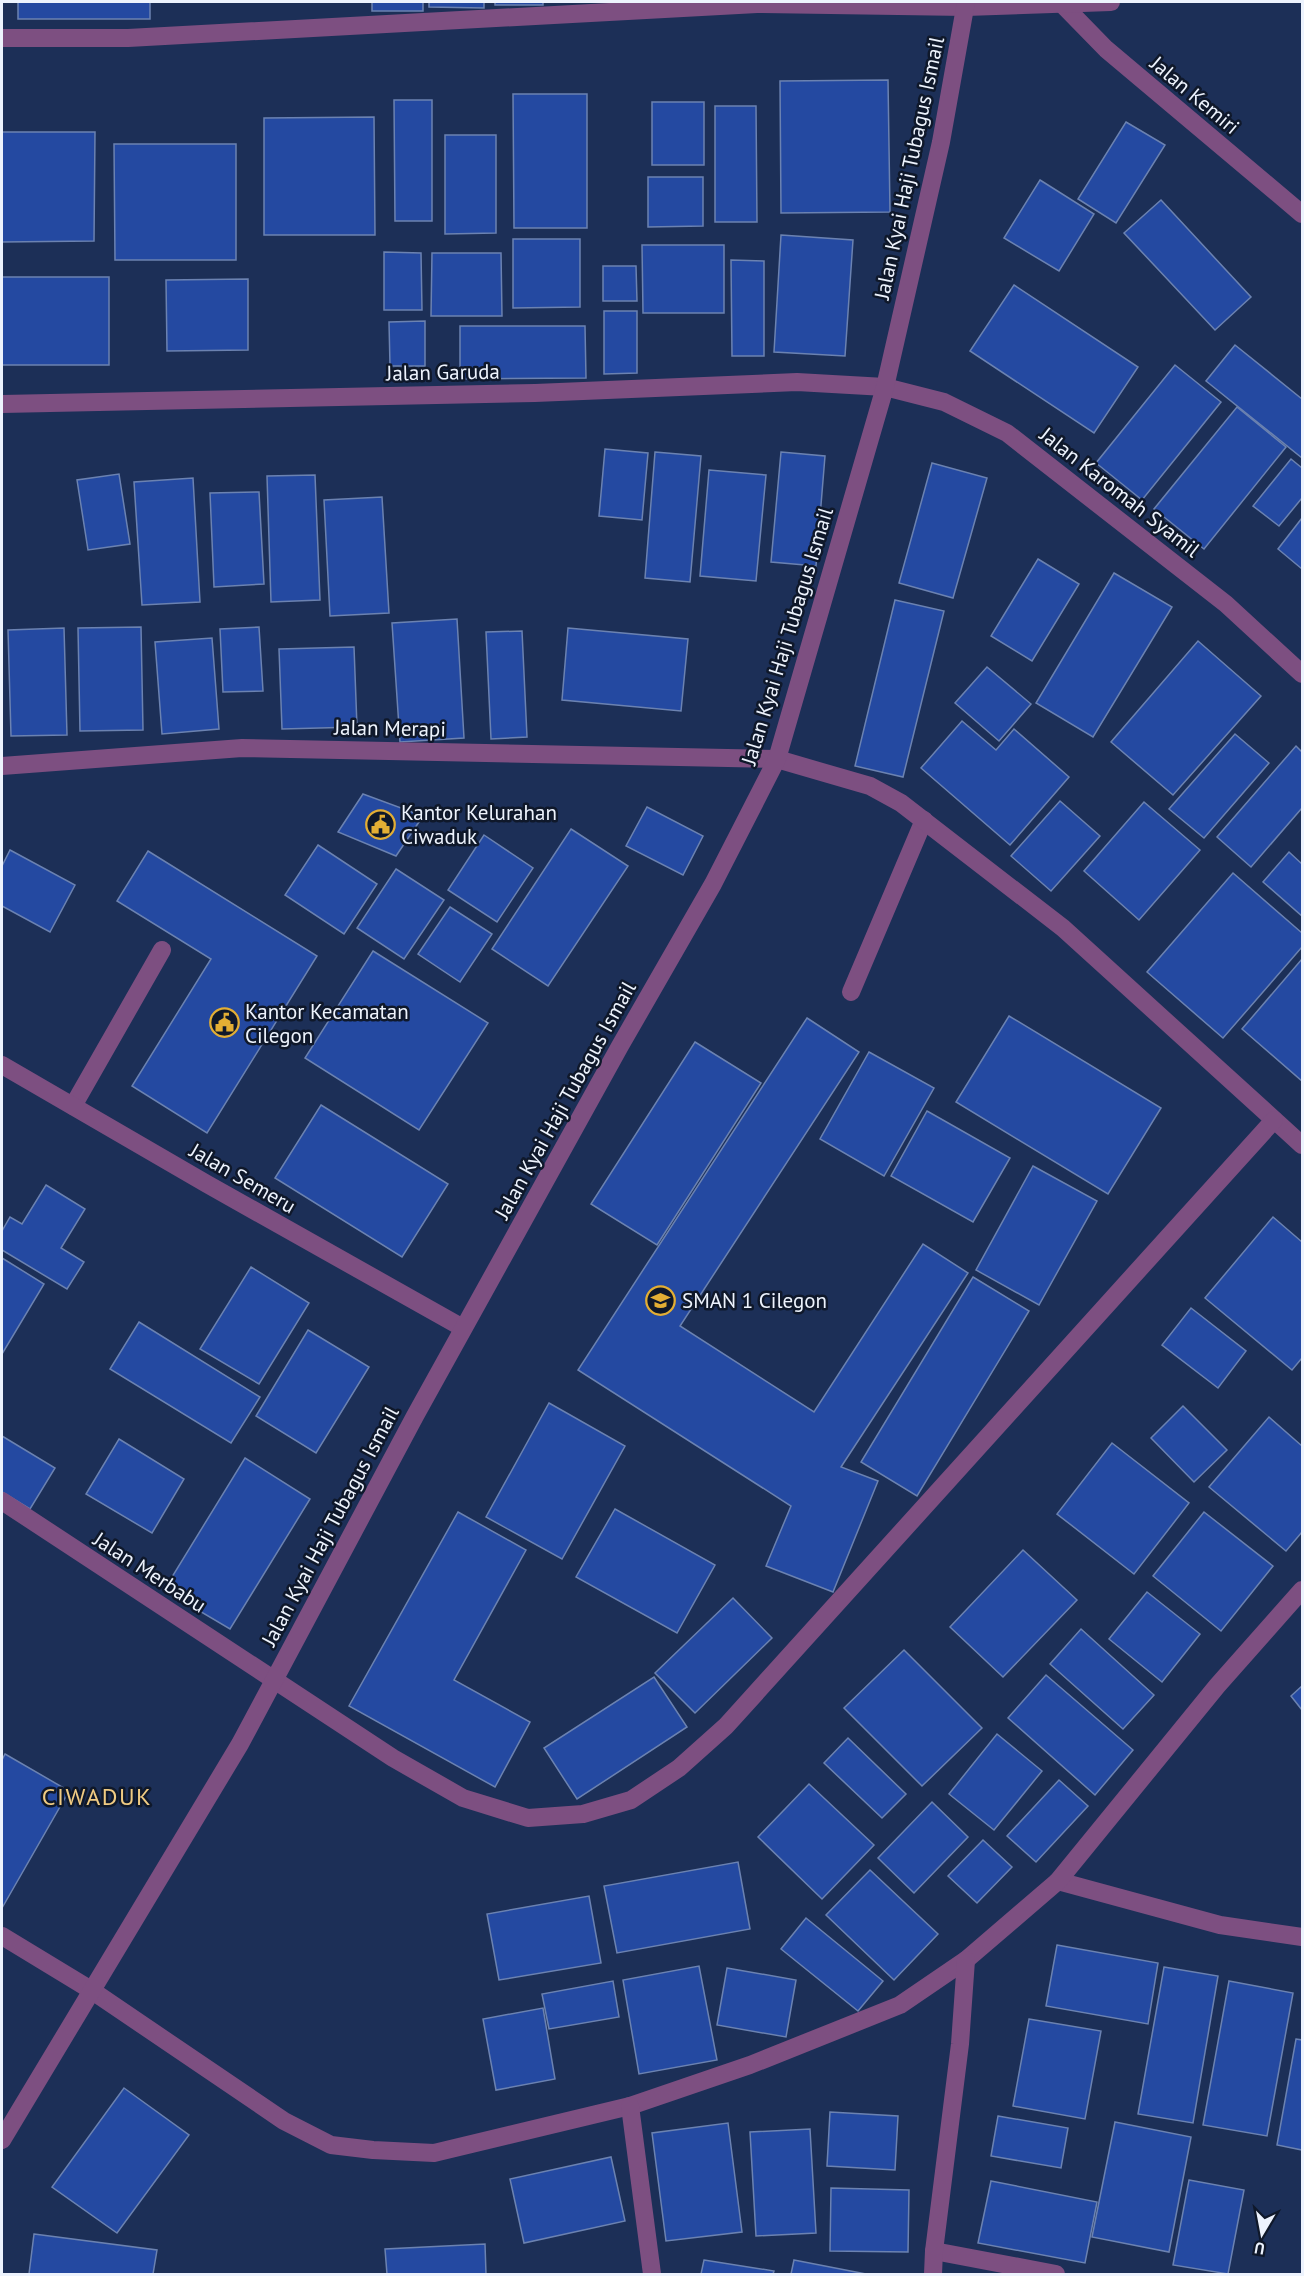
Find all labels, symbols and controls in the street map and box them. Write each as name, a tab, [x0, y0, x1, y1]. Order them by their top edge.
street label: Jalan Kyai Haji Tubagus Ismail	[868, 34, 950, 303]
street label: Jalan Kemiri	[1144, 49, 1245, 140]
street label: Jalan Garuda	[385, 358, 500, 387]
street label: Jalan Karomah Syamil	[1034, 420, 1206, 563]
street label: Jalan Kyai Haji Tubagus Ismail	[735, 504, 839, 769]
street label: Jalan Merapi	[333, 714, 446, 742]
place label: Kantor Kelurahan Ciwaduk	[401, 799, 557, 850]
public building icon: Kantor Kelurahan Ciwaduk	[364, 808, 396, 840]
street label: Jalan Kyai Haji Tubagus Ismail	[488, 976, 642, 1225]
place label: Kantor Kecamatan Cilegon	[245, 998, 409, 1049]
public building icon: Kantor Kecamatan Cilegon	[208, 1007, 240, 1039]
street label: Jalan Semeru	[184, 1136, 301, 1219]
school or university icon: SMAN 1 Cilegon	[645, 1284, 677, 1316]
place label: SMAN 1 Cilegon	[682, 1287, 827, 1314]
street label: Jalan Kyai Haji Tubagus Ismail	[255, 1401, 405, 1651]
street label: Jalan Merbabu	[88, 1525, 211, 1618]
district label: CIWADUK	[42, 1781, 152, 1812]
north arrow	[1232, 2204, 1292, 2264]
text: U	[1253, 2238, 1266, 2259]

